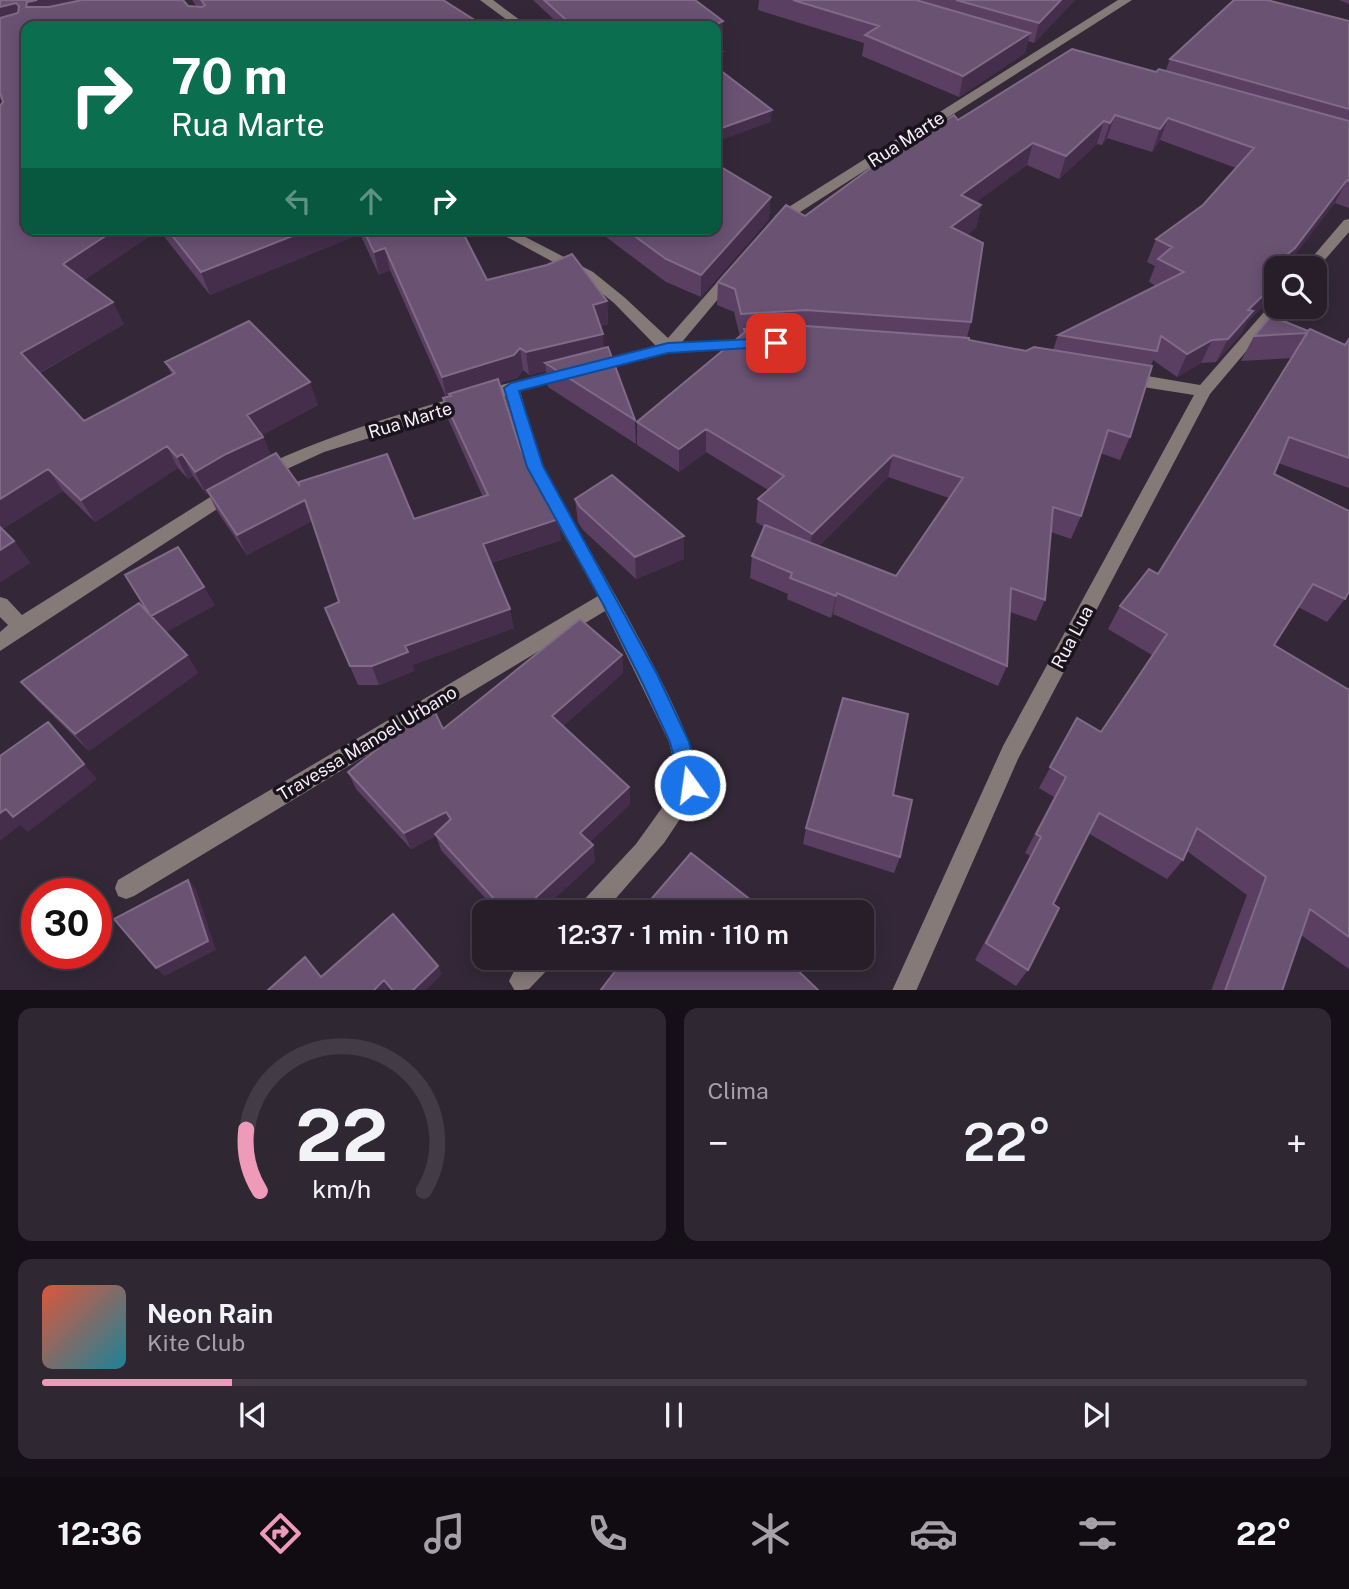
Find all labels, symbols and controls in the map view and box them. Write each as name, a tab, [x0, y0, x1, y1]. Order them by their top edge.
text: 70 m	[171, 47, 288, 105]
icon: right	[56, 49, 147, 140]
text: Rua Marte	[171, 106, 325, 143]
street label: Rua Marte	[864, 107, 948, 171]
icon: left	[279, 182, 317, 220]
icon: ahead	[352, 182, 390, 220]
icon: right	[425, 182, 463, 220]
map controls	[1264, 256, 1327, 319]
button: search	[1264, 256, 1327, 319]
pin	[746, 313, 806, 373]
icon: arrive	[757, 324, 795, 362]
street label: Rua Marte	[366, 397, 454, 443]
street label: Rua Lua	[1047, 602, 1097, 672]
street label: Travessa Manoel Urbano	[274, 681, 460, 805]
position arrow	[653, 748, 727, 822]
speed limit sign: 30	[21, 878, 112, 969]
text: 12:37 · 1 min · 110 m	[557, 919, 789, 950]
text: Clima	[708, 1077, 769, 1104]
text: 22	[296, 1092, 388, 1177]
text: 22°	[963, 1112, 1052, 1173]
text: −	[708, 1121, 729, 1166]
text: +	[1286, 1121, 1307, 1166]
text: km/h	[312, 1173, 371, 1203]
text: Neon Rain	[147, 1298, 273, 1329]
text: Kite Club	[147, 1329, 245, 1356]
icon: previous	[234, 1396, 272, 1434]
icon: pause	[655, 1396, 693, 1434]
icon: next	[1077, 1396, 1115, 1434]
icon: directions	[256, 1509, 305, 1558]
icon: music	[420, 1509, 469, 1558]
icon: phone	[583, 1509, 632, 1558]
icon: climate	[746, 1509, 795, 1558]
icon: car	[909, 1509, 958, 1558]
icon: filters	[1073, 1509, 1122, 1558]
text: 12:36	[57, 1515, 142, 1552]
text: 22°	[1236, 1515, 1292, 1552]

